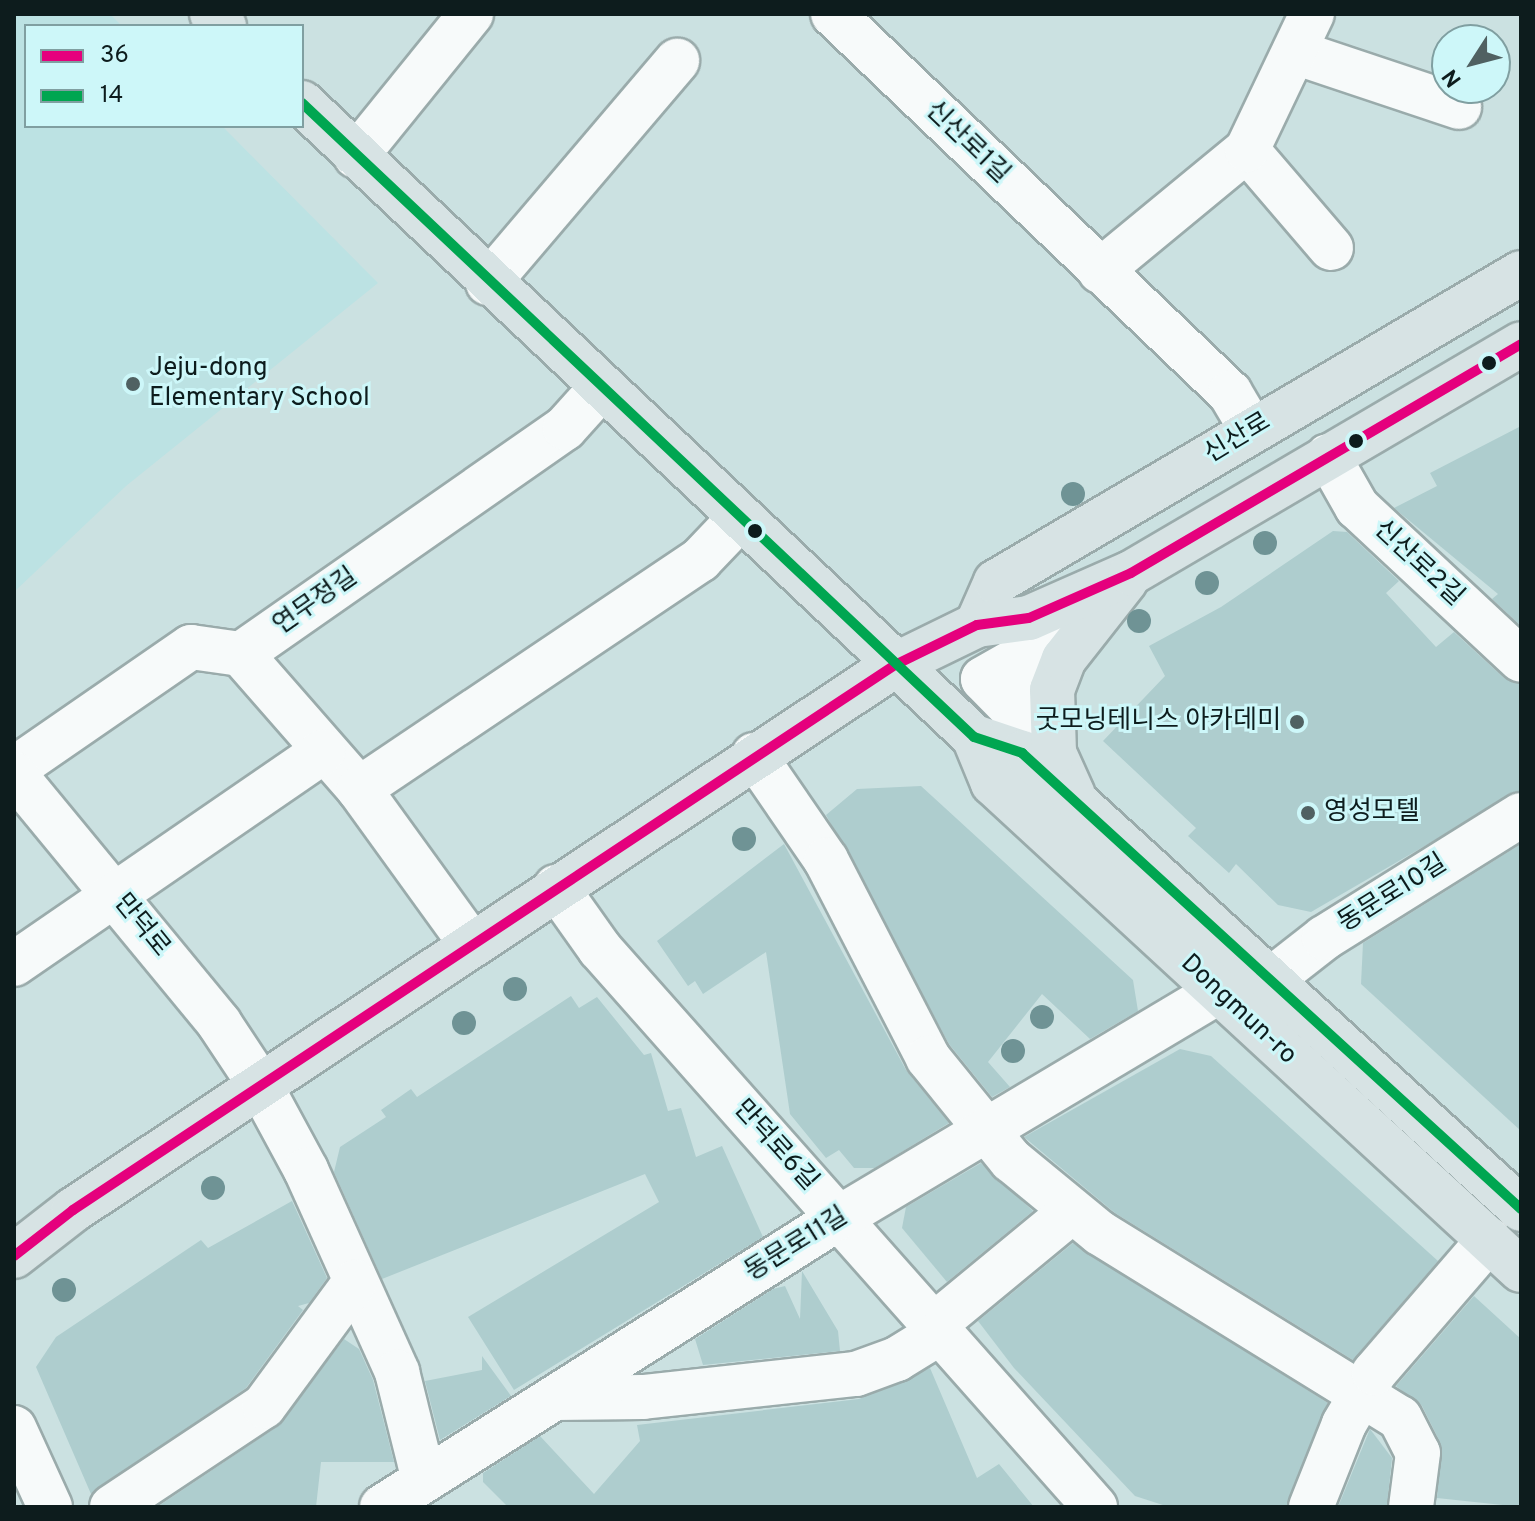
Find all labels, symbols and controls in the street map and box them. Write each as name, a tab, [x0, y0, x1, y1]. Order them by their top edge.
legend	[24, 24, 304, 128]
north arrow	[1431, 24, 1511, 104]
text: 36	[100, 41, 129, 71]
text: N	[1437, 63, 1468, 92]
text: 14	[100, 81, 123, 111]
street label: 신산로1길	[918, 95, 1016, 191]
place label: Jeju-dong Elementary School	[149, 353, 370, 414]
unlabelled marker	[1481, 355, 1497, 371]
marker: Jeju-dong Elementary School	[124, 375, 142, 393]
street label: 신산로	[1199, 407, 1277, 471]
unlabelled marker	[1348, 433, 1364, 449]
street label: 신산로2길	[1367, 515, 1469, 613]
unlabelled marker	[747, 523, 763, 539]
street label: 연무정길	[268, 562, 364, 642]
place label: 굿모닝테니스 아카데미	[1036, 706, 1281, 738]
marker: 굿모닝테니스 아카데미	[1288, 713, 1306, 731]
place label: 영성모텔	[1324, 797, 1420, 829]
marker: 영성모텔	[1299, 804, 1317, 822]
street label: 동문로10길	[1333, 848, 1453, 940]
street label: 만덕로	[106, 888, 176, 964]
street label: Dongmun-ro	[1173, 948, 1303, 1072]
street label: 만덕로6길	[726, 1094, 824, 1198]
street label: 동문로11길	[740, 1201, 854, 1289]

